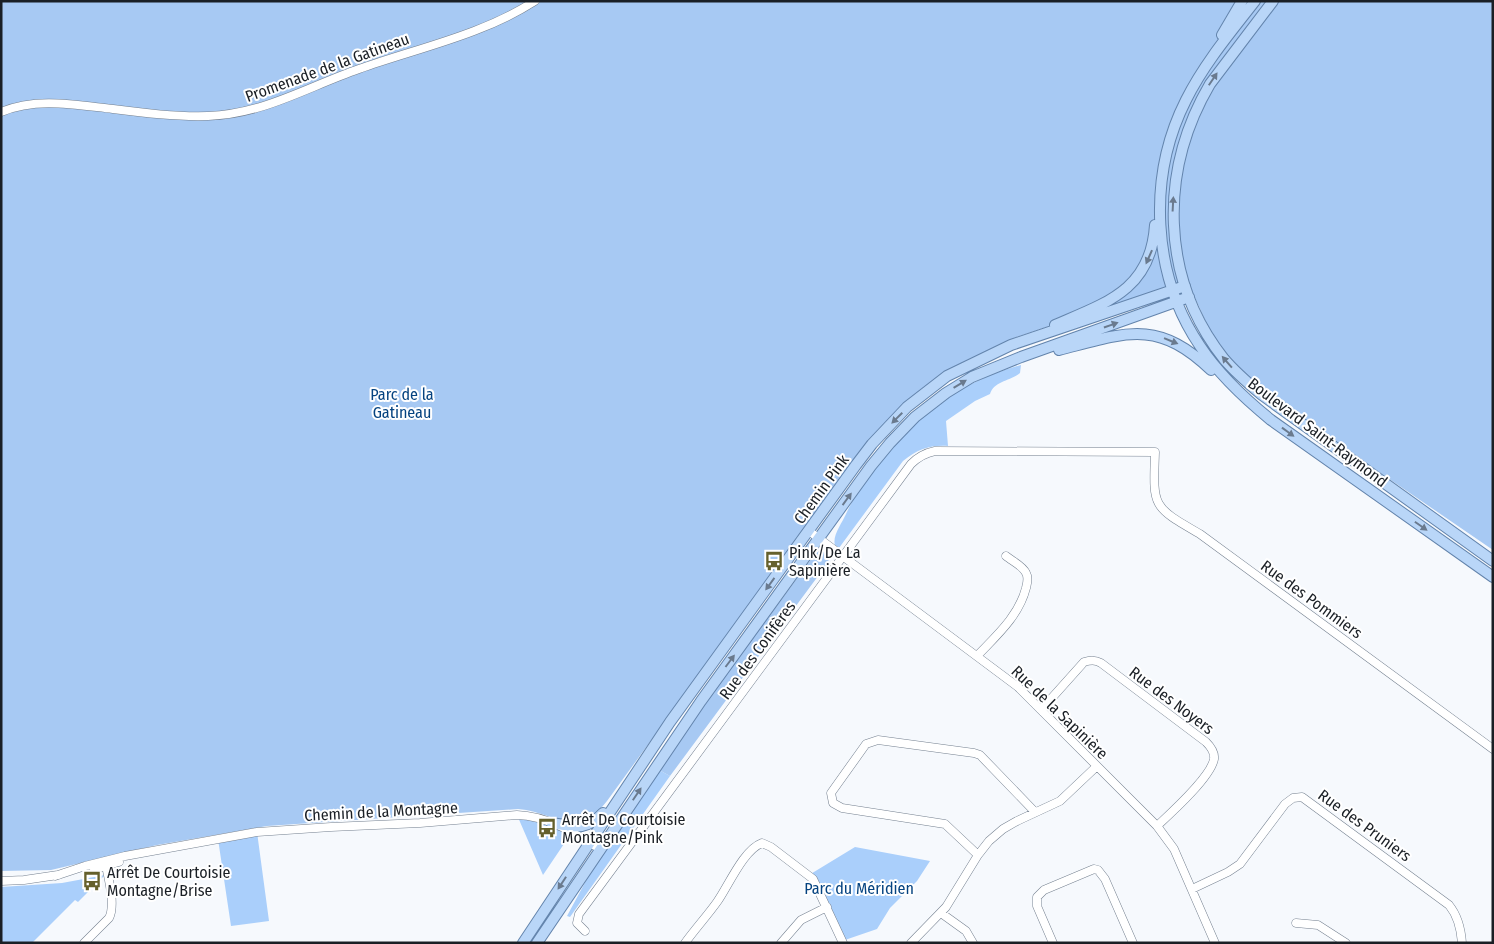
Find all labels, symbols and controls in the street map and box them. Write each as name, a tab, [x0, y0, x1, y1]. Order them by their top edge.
street label: Promenade de la Gatineau	[243, 29, 412, 106]
one-way arrow	[1208, 73, 1218, 86]
one-way arrow	[1170, 196, 1178, 212]
one-way arrow	[1144, 250, 1152, 264]
one-way arrow	[1104, 321, 1119, 329]
one-way arrow	[1164, 337, 1178, 345]
one-way arrow	[1221, 356, 1233, 368]
street label: Boulevard Saint-Raymond	[1244, 374, 1391, 491]
one-way arrow	[954, 380, 967, 389]
park label: Parc de la Gatineau	[370, 385, 434, 422]
one-way arrow	[891, 411, 903, 423]
one-way arrow	[1281, 427, 1295, 437]
street label: Chemin Pink	[790, 450, 853, 528]
one-way arrow	[842, 492, 852, 506]
one-way arrow	[1414, 521, 1427, 531]
place label: Pink/De La Sapinière	[789, 543, 861, 580]
bus stop icon: Pink/De La Sapinière	[763, 550, 785, 572]
street label: Rue des Pommiers	[1257, 556, 1366, 643]
one-way arrow	[764, 577, 775, 590]
street label: Rue des Conifères	[715, 597, 800, 703]
one-way arrow	[724, 655, 735, 668]
street label: Rue de la Sapinière	[1008, 662, 1112, 763]
street label: Rue des Noyers	[1126, 662, 1218, 738]
street label: Rue des Pruniers	[1314, 785, 1415, 866]
one-way arrow	[632, 788, 642, 801]
street label: Chemin de la Montagne	[304, 798, 458, 825]
place label: Arrêt De Courtoisie Montagne/Pink	[562, 810, 685, 847]
bus stop icon: Arrêt De Courtoisie Montagne/Pink	[536, 817, 558, 839]
place label: Arrêt De Courtoisie Montagne/Brise	[107, 863, 230, 900]
bus stop icon: Arrêt De Courtoisie Montagne/Brise	[81, 870, 103, 892]
one-way arrow	[557, 876, 567, 889]
park label: Parc du Méridien	[804, 879, 914, 898]

